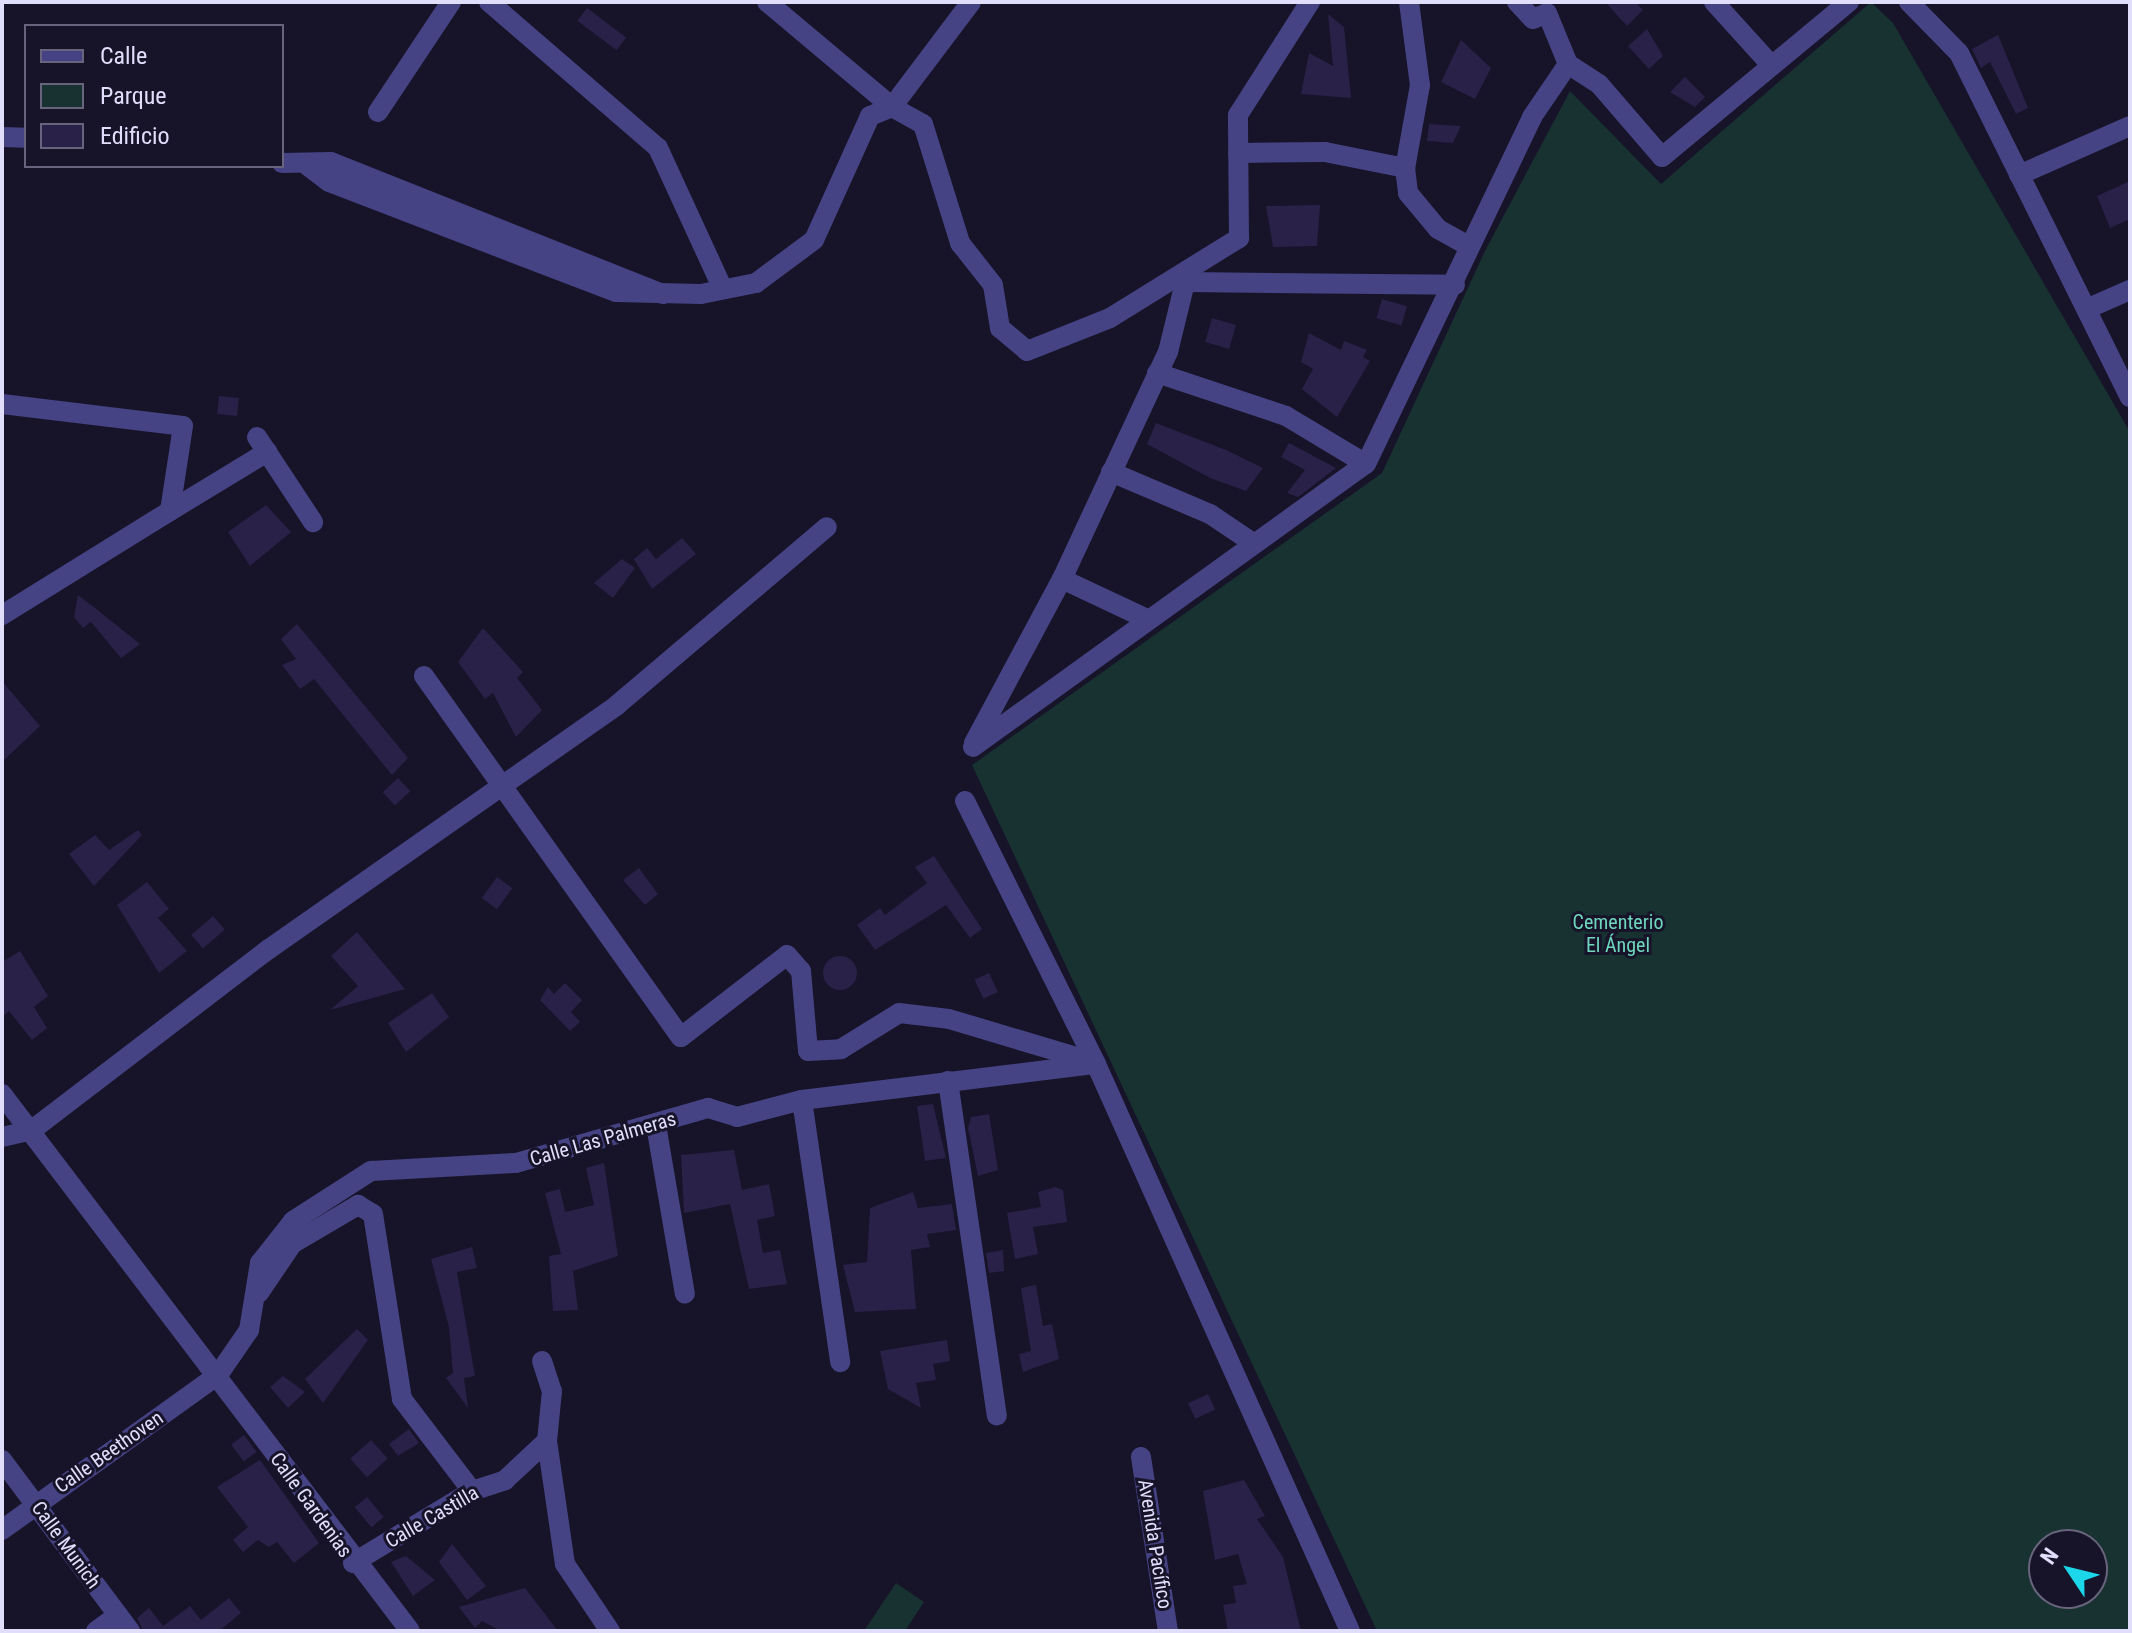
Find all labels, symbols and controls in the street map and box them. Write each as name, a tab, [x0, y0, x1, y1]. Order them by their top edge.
legend	[24, 24, 284, 168]
text: Calle	[100, 42, 147, 70]
text: Parque	[100, 82, 167, 110]
text: Edificio	[100, 122, 170, 150]
park label: Cementerio El Ángel	[1573, 911, 1663, 958]
street label: Calle Las Palmeras	[527, 1107, 679, 1171]
street label: Calle Beethoven	[50, 1406, 168, 1498]
street label: Calle Gardenias	[265, 1448, 357, 1562]
street label: Avenida Pacífico	[1133, 1478, 1177, 1610]
street label: Calle Castilla	[381, 1481, 483, 1553]
street label: Calle Munich	[26, 1497, 106, 1593]
north arrow	[2028, 1529, 2108, 1609]
text: N	[2035, 1543, 2064, 1569]

